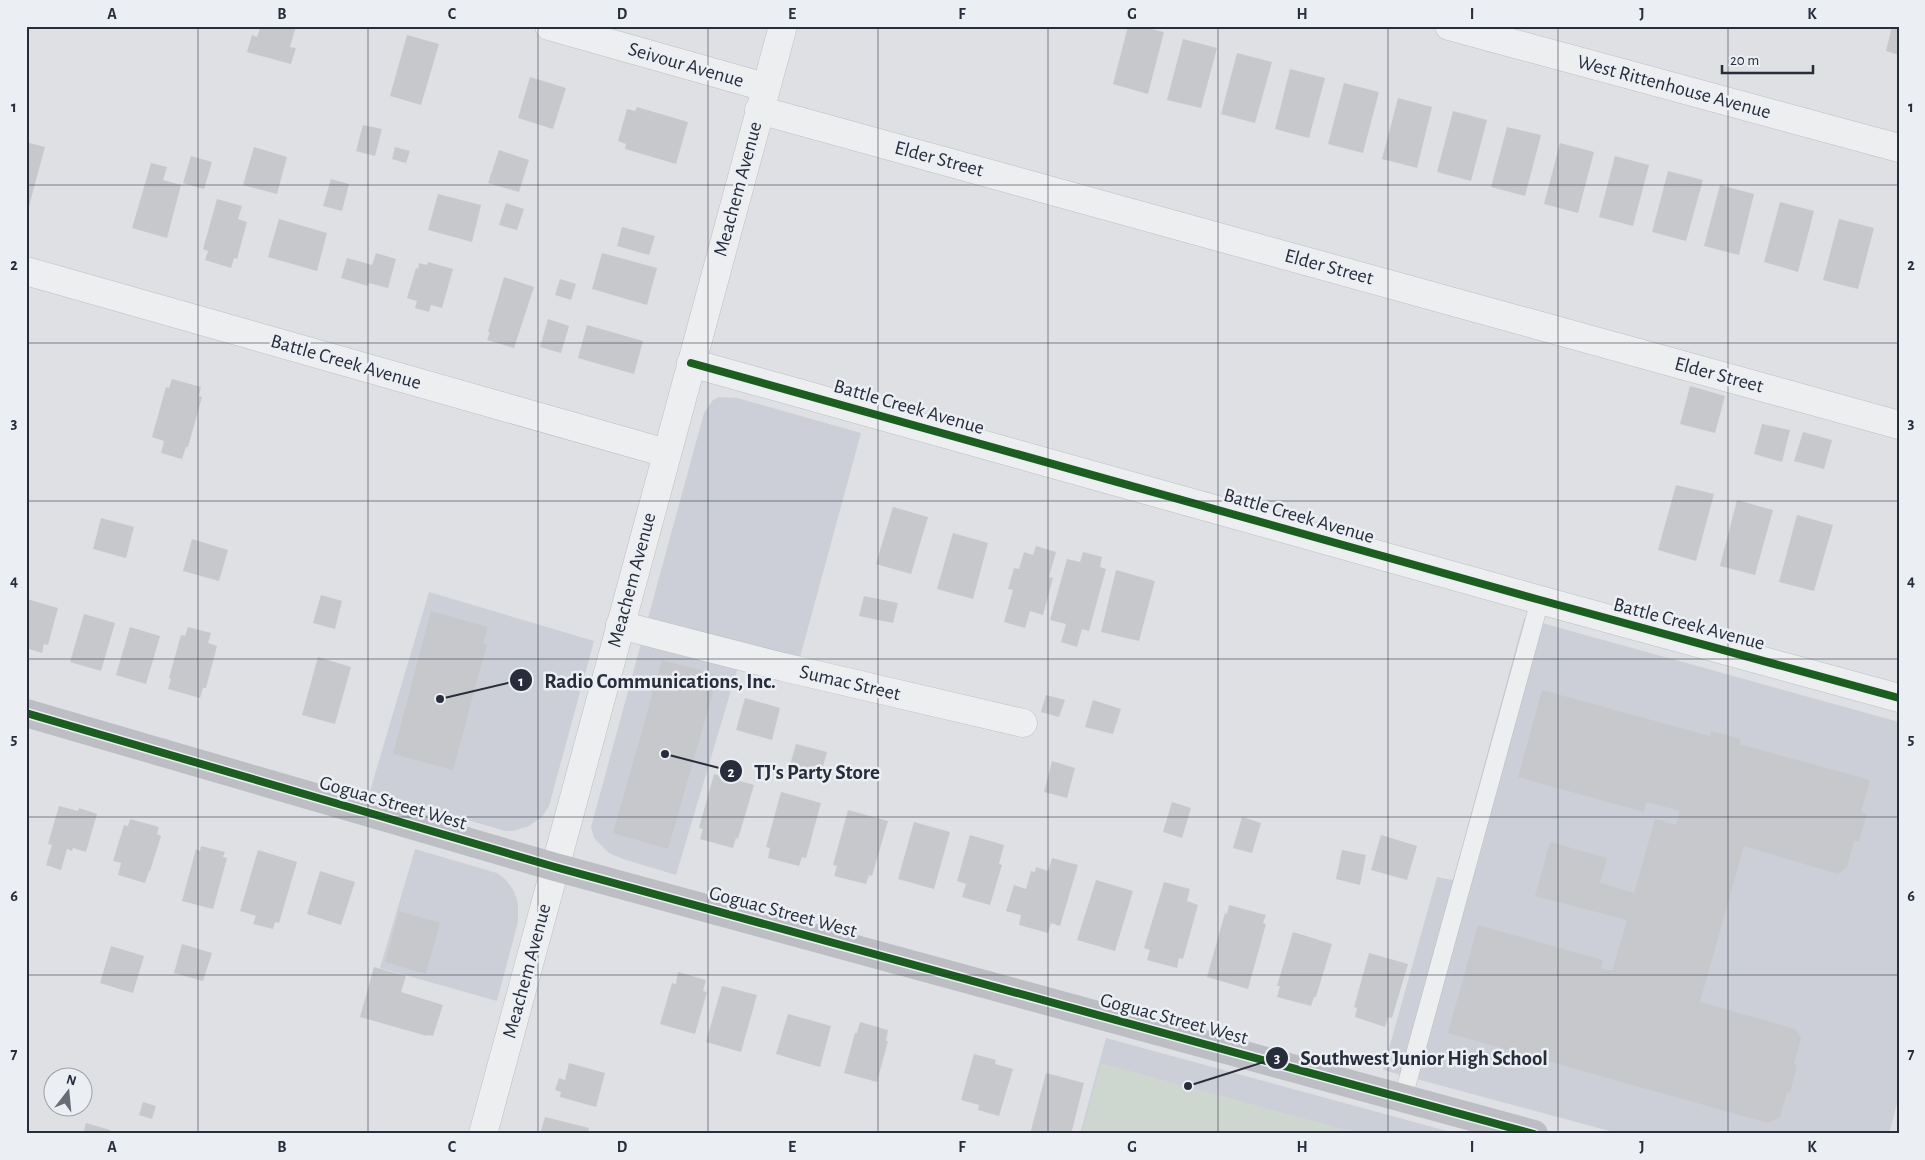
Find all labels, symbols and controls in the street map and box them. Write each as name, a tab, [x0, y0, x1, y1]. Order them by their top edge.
text: A	[107, 6, 117, 22]
text: B	[277, 6, 287, 22]
text: C	[448, 6, 457, 22]
text: D	[617, 6, 628, 22]
text: E	[788, 6, 796, 22]
text: F	[958, 6, 966, 22]
text: G	[1127, 6, 1137, 22]
text: H	[1296, 6, 1308, 22]
text: I	[1470, 6, 1474, 22]
text: J	[1639, 6, 1645, 22]
text: K	[1807, 6, 1817, 22]
street label: Seivour Avenue	[626, 39, 746, 91]
scale bar	[1722, 42, 1814, 74]
street label: West Rittenhouse Avenue	[1575, 51, 1773, 123]
text: 20 m	[1730, 53, 1759, 68]
text: 1	[11, 99, 17, 115]
text: 1	[1908, 99, 1914, 115]
street label: Meachem Avenue	[710, 119, 766, 259]
street label: Elder Street	[892, 138, 986, 181]
street label: Elder Street	[1282, 246, 1376, 289]
text: 2	[10, 257, 18, 273]
text: 2	[1907, 257, 1915, 273]
street label: Battle Creek Avenue	[268, 331, 424, 393]
street label: Elder Street	[1672, 354, 1766, 397]
street label: Battle Creek Avenue	[831, 376, 987, 438]
text: 3	[11, 415, 18, 431]
text: 3	[1908, 415, 1915, 431]
street label: Battle Creek Avenue	[1221, 485, 1377, 547]
street label: Meachem Avenue	[604, 510, 660, 650]
text: 4	[10, 573, 18, 589]
text: 4	[1907, 573, 1915, 589]
street label: Battle Creek Avenue	[1611, 594, 1767, 654]
callout: Radio Communications, Inc.	[509, 662, 785, 698]
street label: Sumac Street	[798, 662, 903, 704]
text: Radio Communications, Inc.	[544, 671, 776, 692]
text: 1	[518, 674, 524, 689]
text: 5	[11, 731, 18, 747]
text: 5	[1908, 731, 1915, 747]
callout: TJ's Party Store	[719, 753, 890, 789]
text: TJ's Party Store	[754, 762, 880, 783]
text: 2	[727, 765, 735, 780]
street label: Goguac Street West	[317, 772, 469, 834]
street label: Goguac Street West	[707, 883, 860, 941]
text: 6	[10, 888, 18, 904]
text: 6	[1907, 888, 1915, 904]
street label: Meachem Avenue	[499, 901, 555, 1041]
street label: Goguac Street West	[1098, 990, 1251, 1048]
callout: Southwest Junior High School	[1265, 1040, 1558, 1076]
text: 7	[11, 1046, 18, 1062]
text: 7	[1908, 1046, 1915, 1062]
text: Southwest Junior High School	[1300, 1048, 1548, 1069]
text: 3	[1274, 1051, 1280, 1066]
north arrow	[42, 1068, 92, 1118]
text: N	[65, 1072, 78, 1089]
text: A	[107, 1139, 117, 1155]
text: B	[277, 1139, 287, 1155]
text: C	[448, 1139, 457, 1155]
text: D	[617, 1139, 628, 1155]
text: E	[788, 1139, 796, 1155]
text: F	[958, 1139, 966, 1155]
text: G	[1127, 1139, 1137, 1155]
text: H	[1296, 1139, 1308, 1155]
text: I	[1470, 1139, 1474, 1155]
text: J	[1639, 1139, 1645, 1155]
text: K	[1807, 1139, 1817, 1155]

